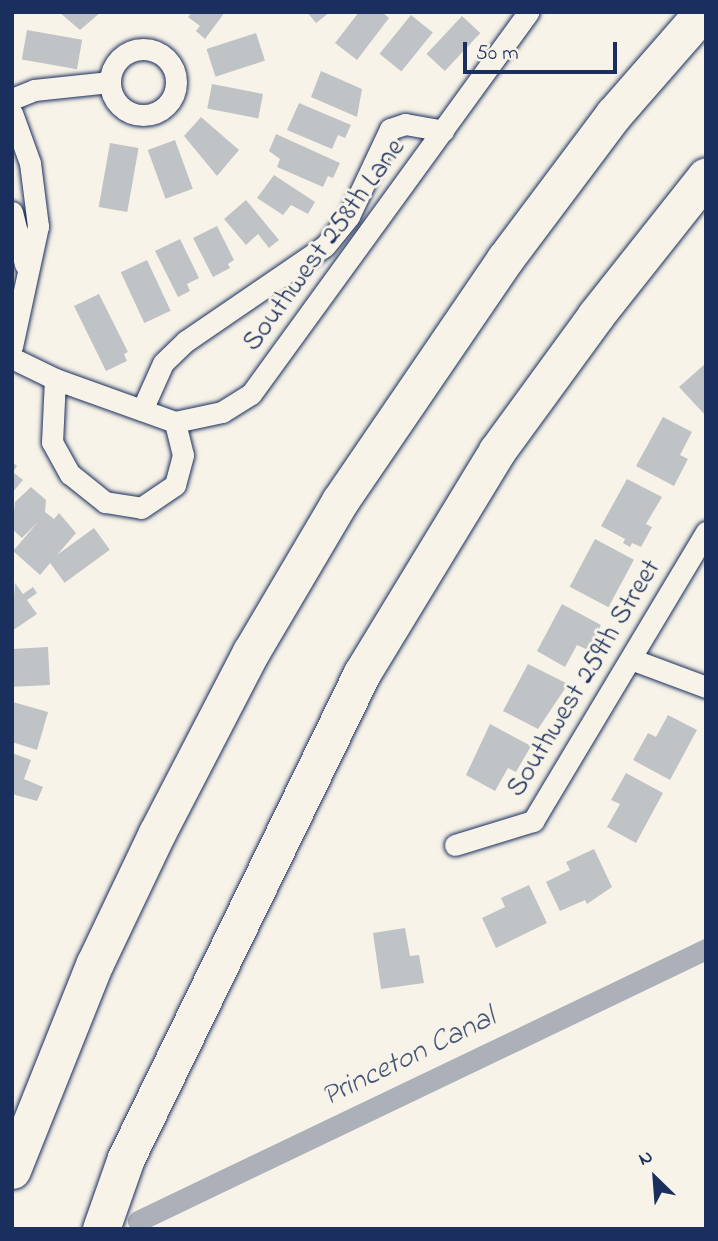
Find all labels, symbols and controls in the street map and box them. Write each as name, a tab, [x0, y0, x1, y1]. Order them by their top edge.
scale bar	[466, 28, 620, 72]
text: 50 m	[476, 39, 519, 69]
street label: Southwest 258th Lane	[237, 133, 413, 359]
street label: Southwest 259th Street	[501, 554, 669, 804]
water label: Princeton Canal	[316, 1001, 502, 1115]
north arrow	[620, 1143, 690, 1213]
text: N	[634, 1144, 657, 1173]

